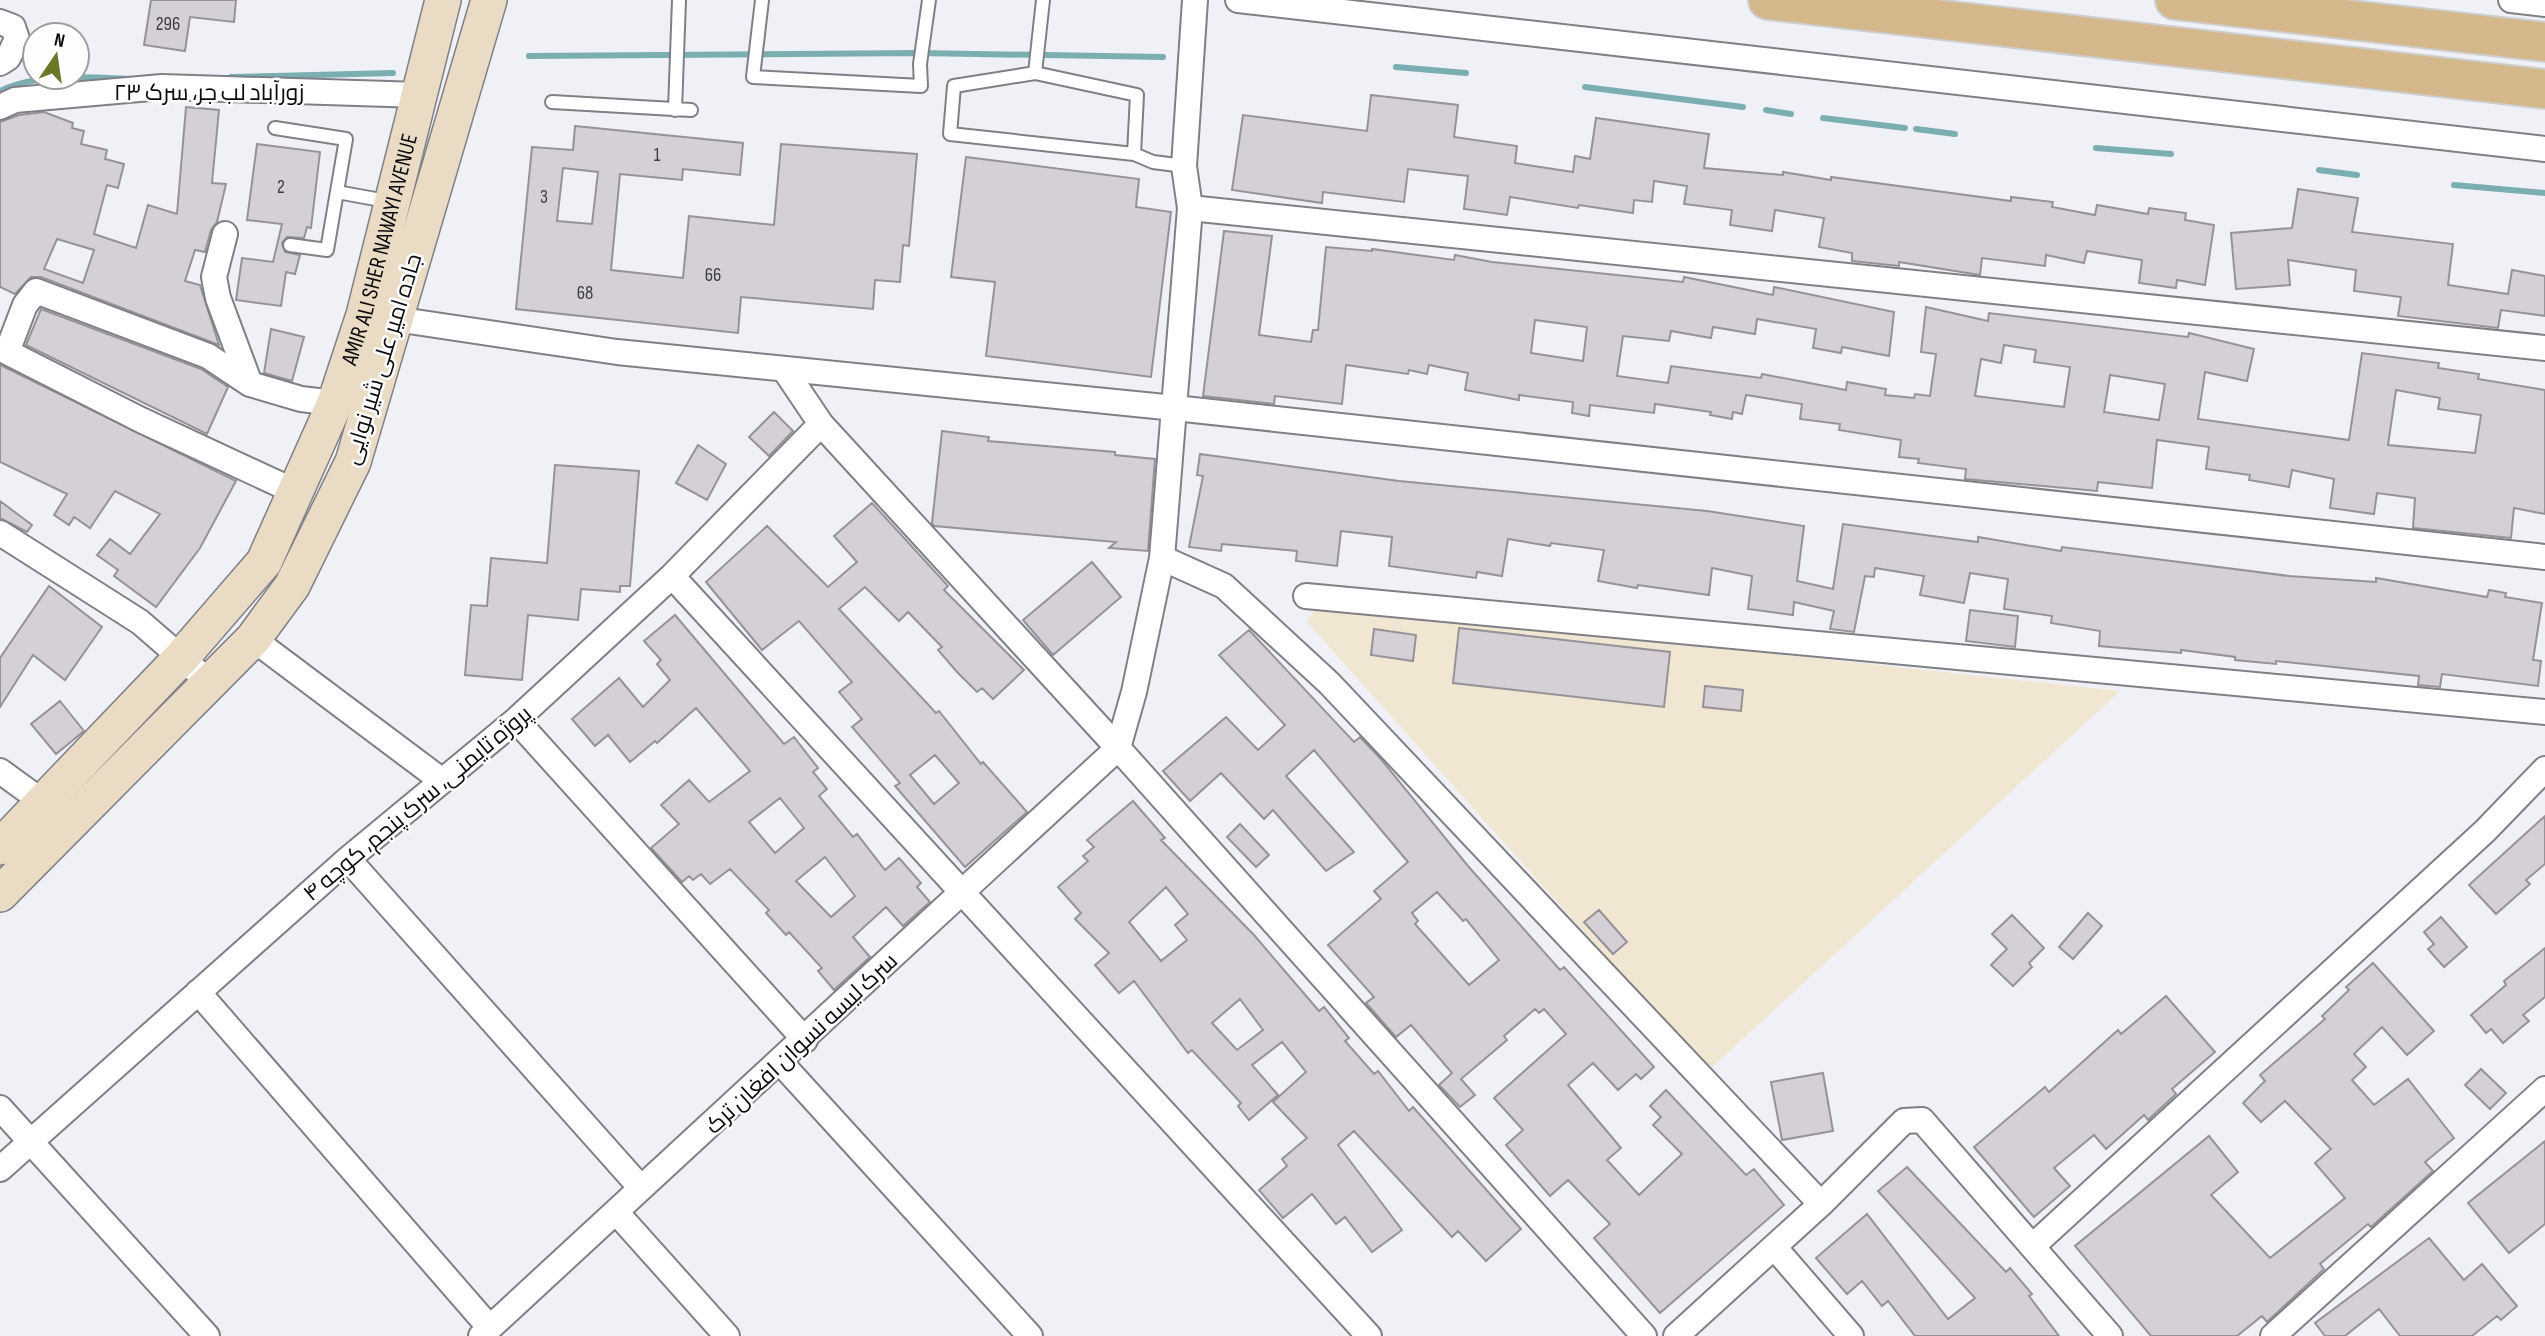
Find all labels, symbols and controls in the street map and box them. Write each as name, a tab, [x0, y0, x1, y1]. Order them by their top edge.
house number: 296	[156, 13, 180, 36]
north arrow	[21, 21, 91, 91]
text: N	[52, 29, 67, 53]
street label: زورآباد لب جر، سرک ۲۳	[114, 79, 304, 107]
street label: AMIR ALI SHER NAWAYI AVENUE	[335, 131, 424, 370]
house number: 1	[654, 144, 661, 167]
house number: 2	[277, 176, 285, 199]
house number: 3	[540, 186, 548, 209]
street label: جاده امیر علی شیر نوایی	[338, 250, 428, 468]
house number: 66	[705, 264, 721, 287]
house number: 68	[577, 282, 593, 305]
street label: پروژه تایمنی، سرک پنجم، کوچه ۴	[298, 700, 538, 908]
street label: سرک لیسه نسوان افغان‌ ترک	[700, 947, 904, 1140]

